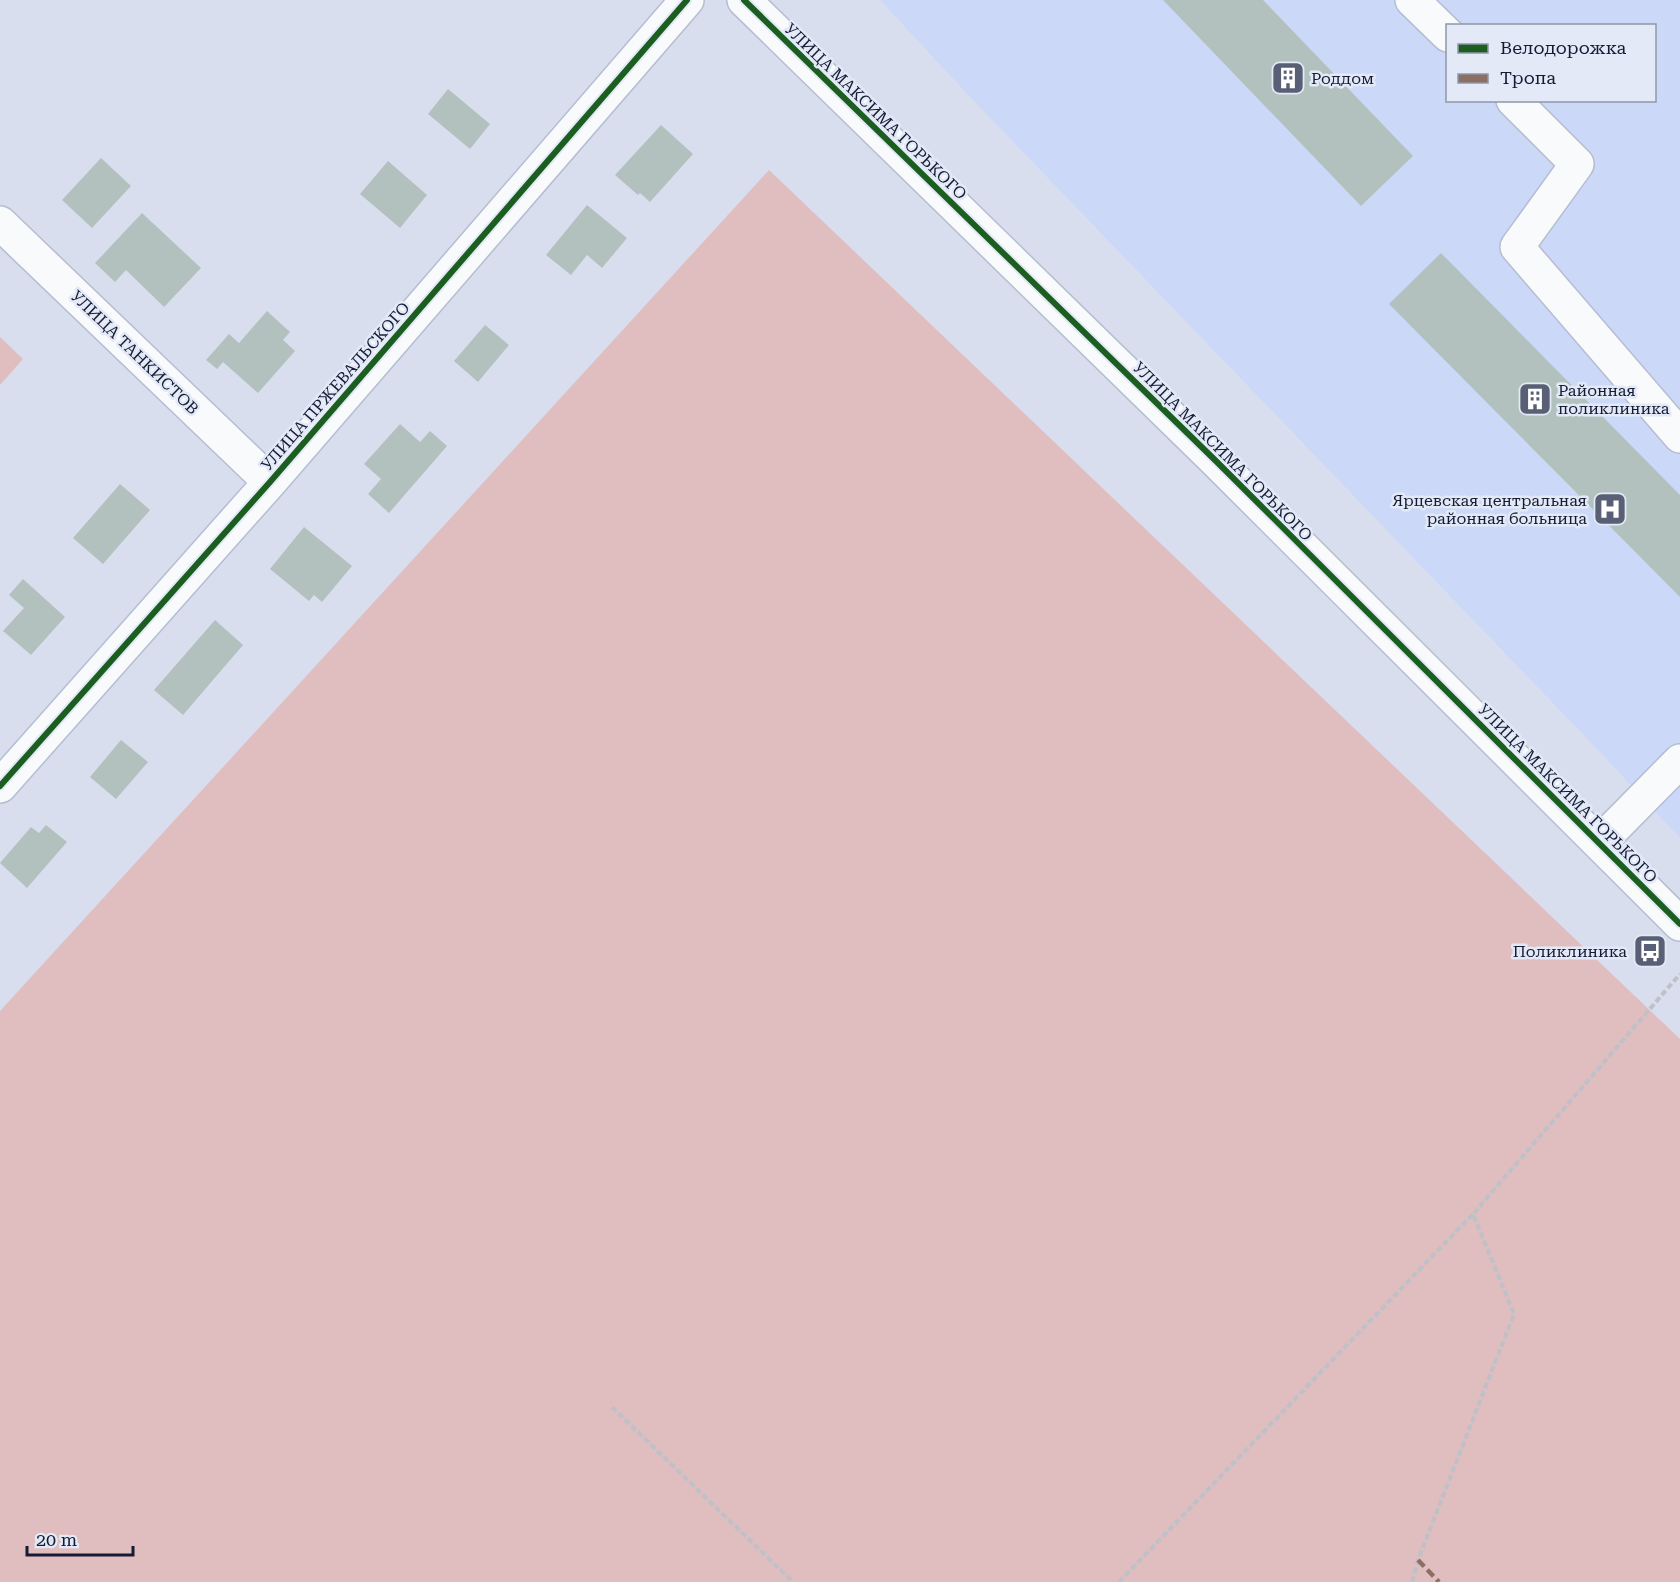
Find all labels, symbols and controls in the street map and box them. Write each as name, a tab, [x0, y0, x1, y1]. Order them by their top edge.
street label: УЛИЦА МАКСИМА ГОРЬКОГО	[781, 19, 971, 203]
legend	[1446, 24, 1656, 102]
text: Велодорожка	[1500, 37, 1626, 58]
building icon: Роддом	[1270, 60, 1306, 96]
text: Тропа	[1500, 67, 1556, 88]
place label: Роддом	[1311, 69, 1374, 88]
street label: УЛИЦА ТАНКИСТОВ	[67, 286, 202, 418]
street label: УЛИЦА ПРЖЕВАЛЬСКОГО	[257, 298, 414, 474]
street label: УЛИЦА МАКСИМА ГОРЬКОГО	[1129, 358, 1316, 545]
building icon: Районная поликлиника	[1517, 381, 1553, 417]
place label: Районная поликлиника	[1558, 381, 1670, 418]
place label: Ярцевская центральная районная больница	[1392, 491, 1587, 528]
hospital icon: Ярцевская центральная районная больница	[1592, 491, 1628, 527]
street label: УЛИЦА МАКСИМА ГОРЬКОГО	[1474, 700, 1661, 887]
bus stop icon: Поликлиника	[1632, 933, 1668, 969]
place label: Поликлиника	[1513, 942, 1627, 961]
scale bar	[27, 1519, 134, 1557]
text: 20 m	[36, 1529, 77, 1550]

